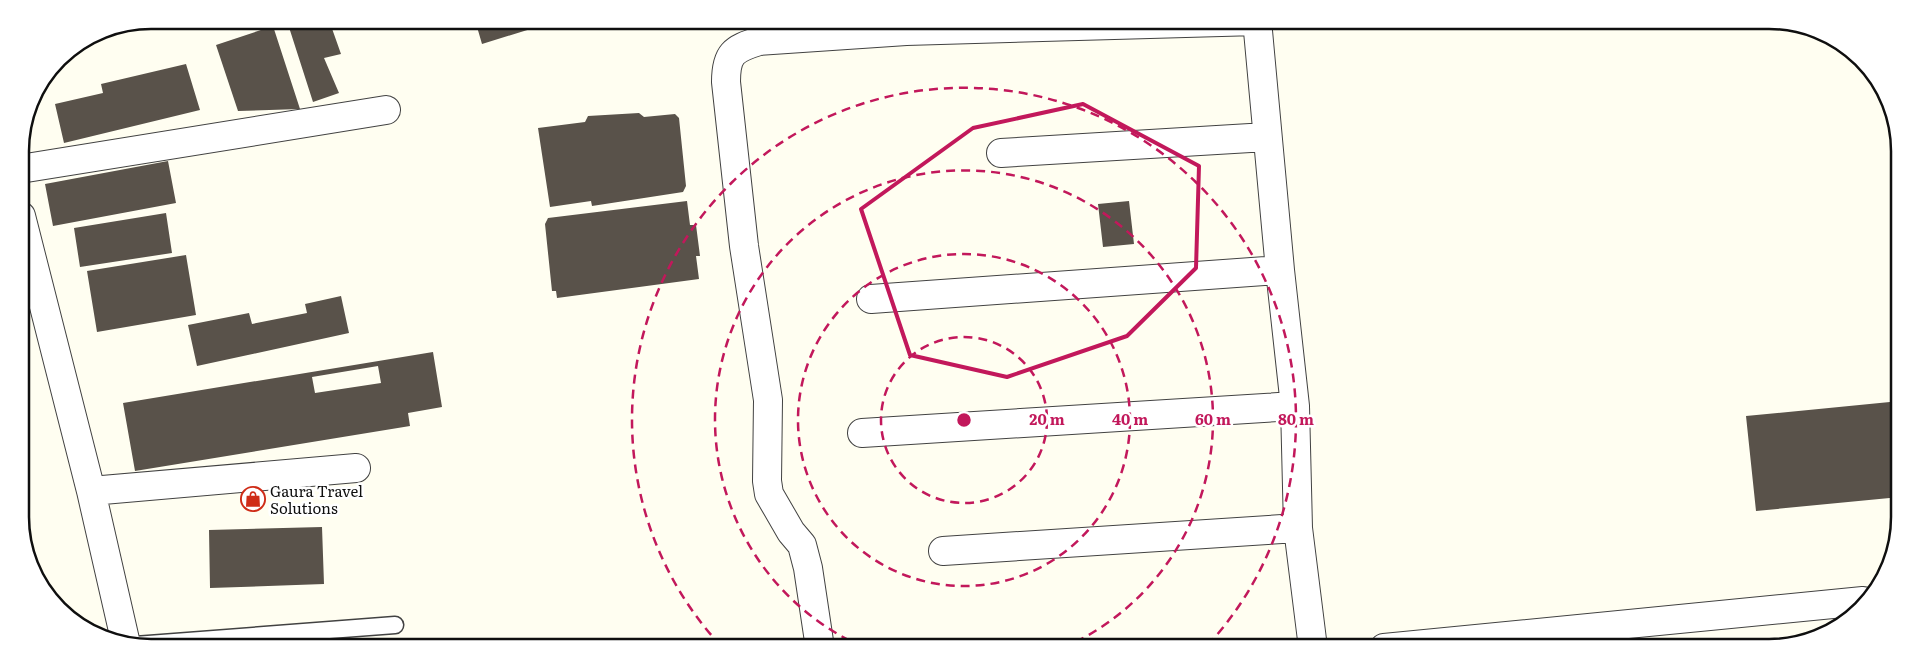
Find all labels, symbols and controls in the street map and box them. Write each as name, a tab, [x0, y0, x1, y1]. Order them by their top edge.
text: 20 m	[1029, 407, 1065, 430]
text: 40 m	[1112, 407, 1148, 430]
text: 60 m	[1195, 407, 1231, 430]
text: 80 m	[1278, 407, 1314, 430]
centre of rings	[955, 411, 973, 429]
place label: Gaura Travel Solutions	[270, 479, 363, 519]
shop icon: Gaura Travel Solutions	[240, 486, 266, 512]

